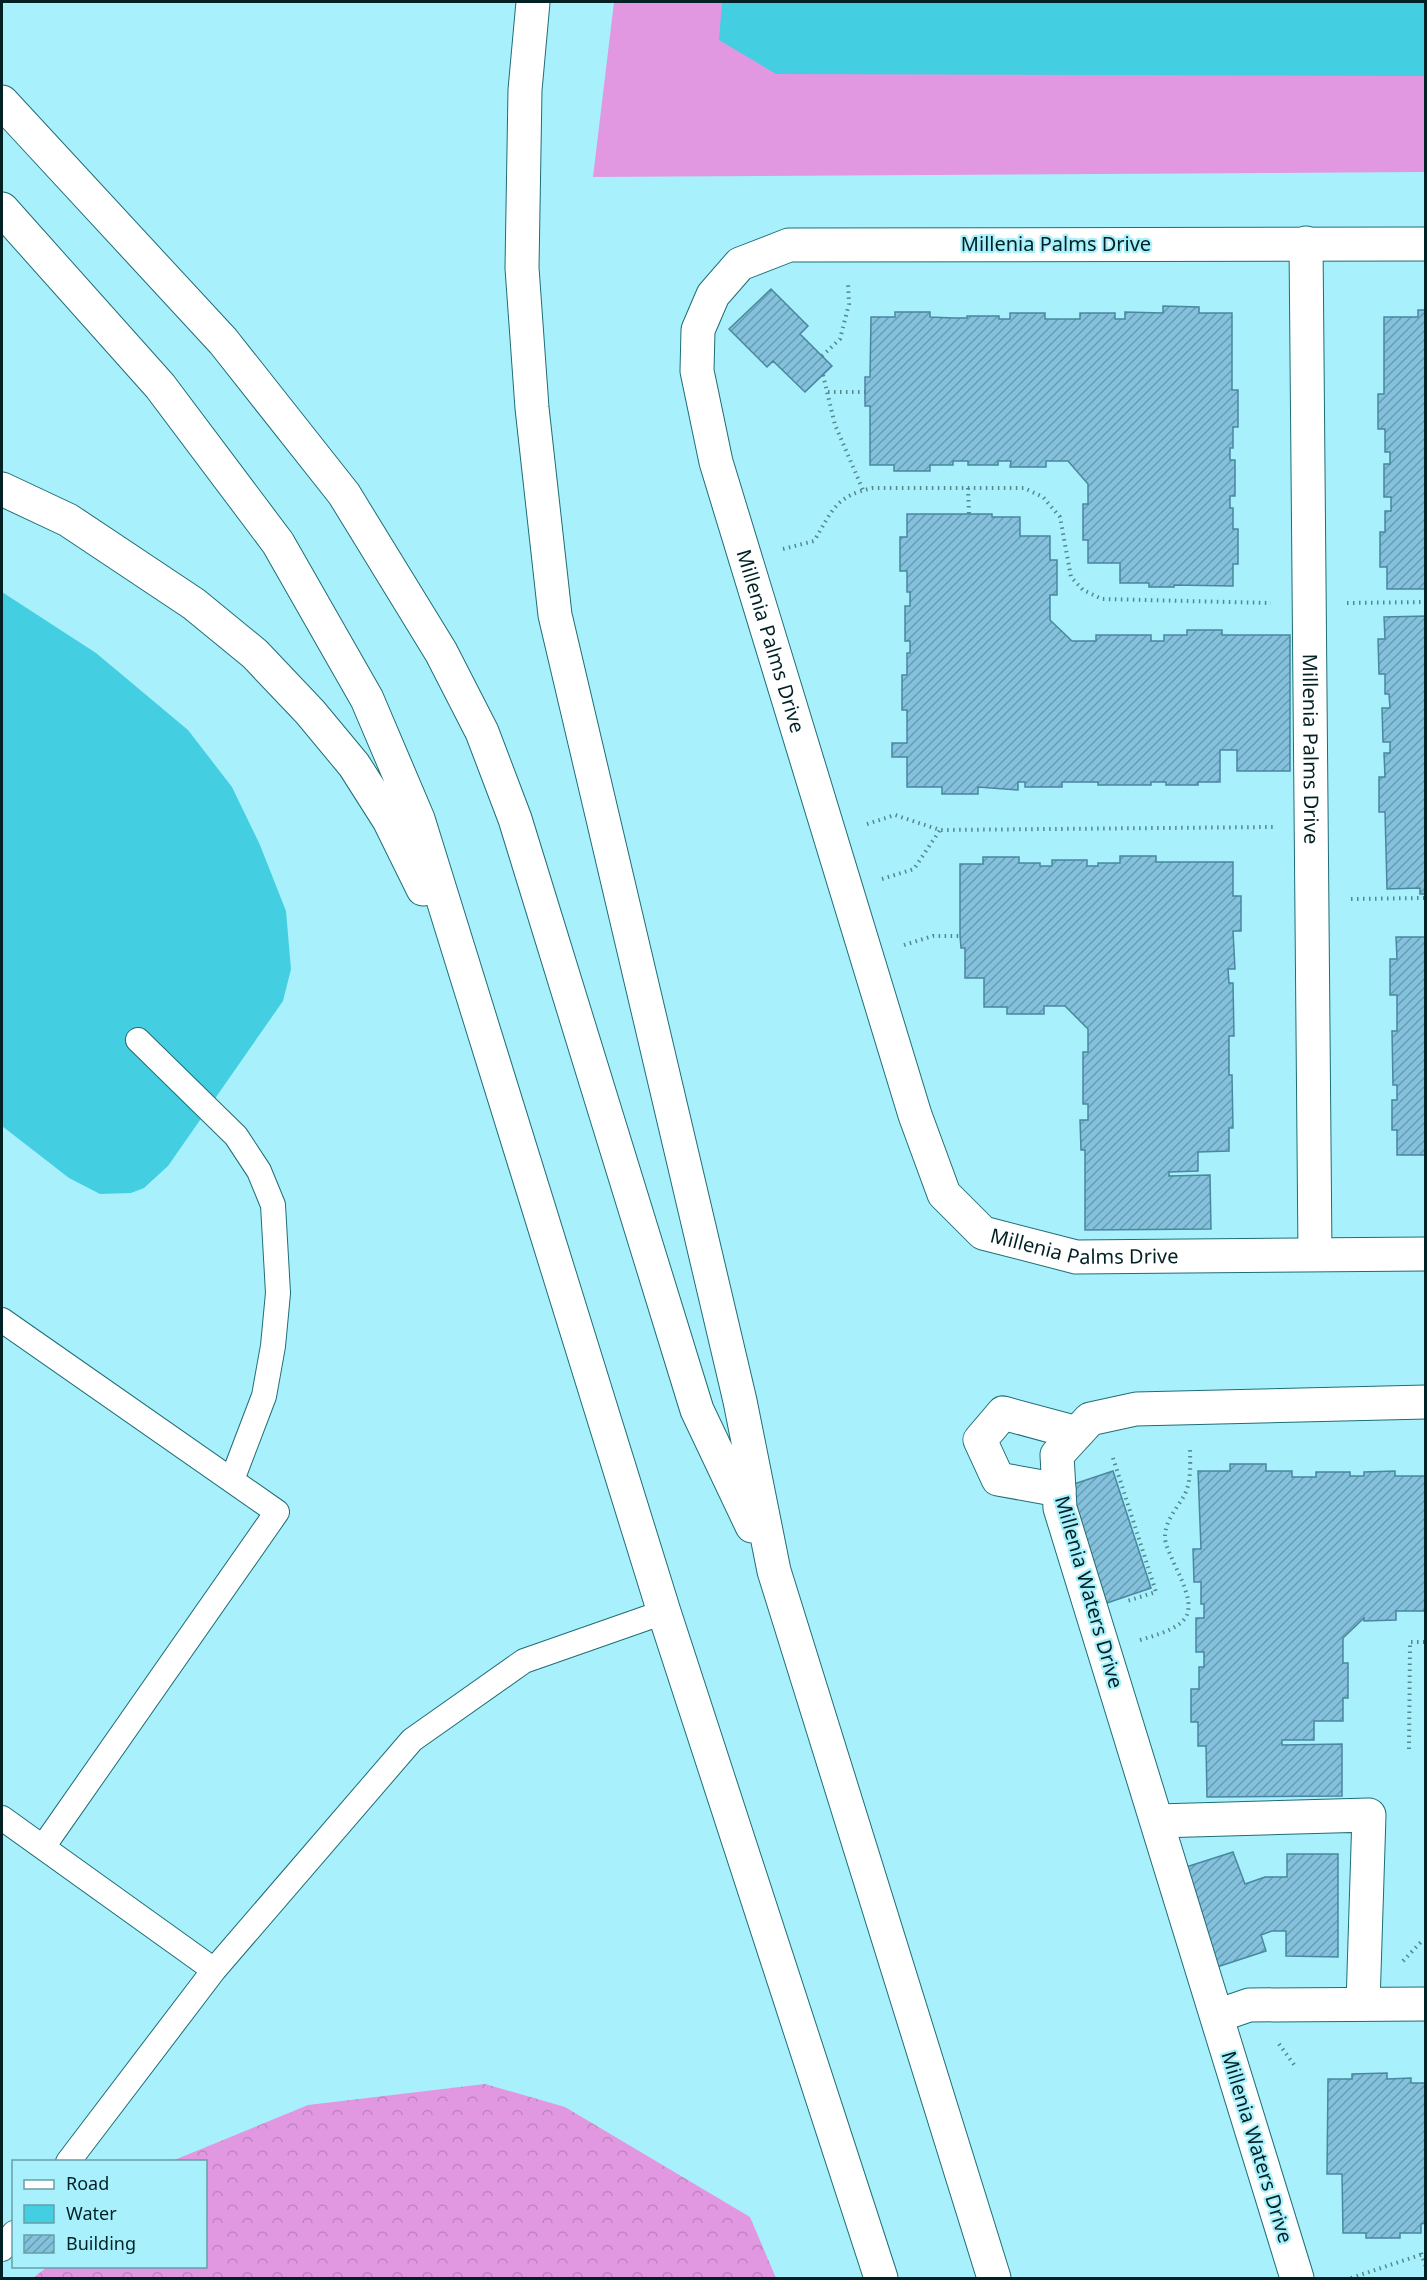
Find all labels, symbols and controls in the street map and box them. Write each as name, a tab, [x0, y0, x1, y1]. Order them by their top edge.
street label: Millenia Palms Drive	[961, 230, 1151, 257]
street label: Millenia Palms Drive	[730, 546, 812, 736]
street label: Millenia Palms Drive	[1297, 654, 1325, 844]
street label: Millenia Palms Drive	[988, 1221, 1179, 1270]
street label: Millenia Waters Drive	[1049, 1492, 1130, 1691]
street label: Millenia Waters Drive	[1215, 2048, 1300, 2246]
legend	[12, 2160, 207, 2268]
text: Road	[66, 2171, 109, 2195]
text: Water	[66, 2201, 117, 2225]
text: Building	[66, 2231, 136, 2255]

